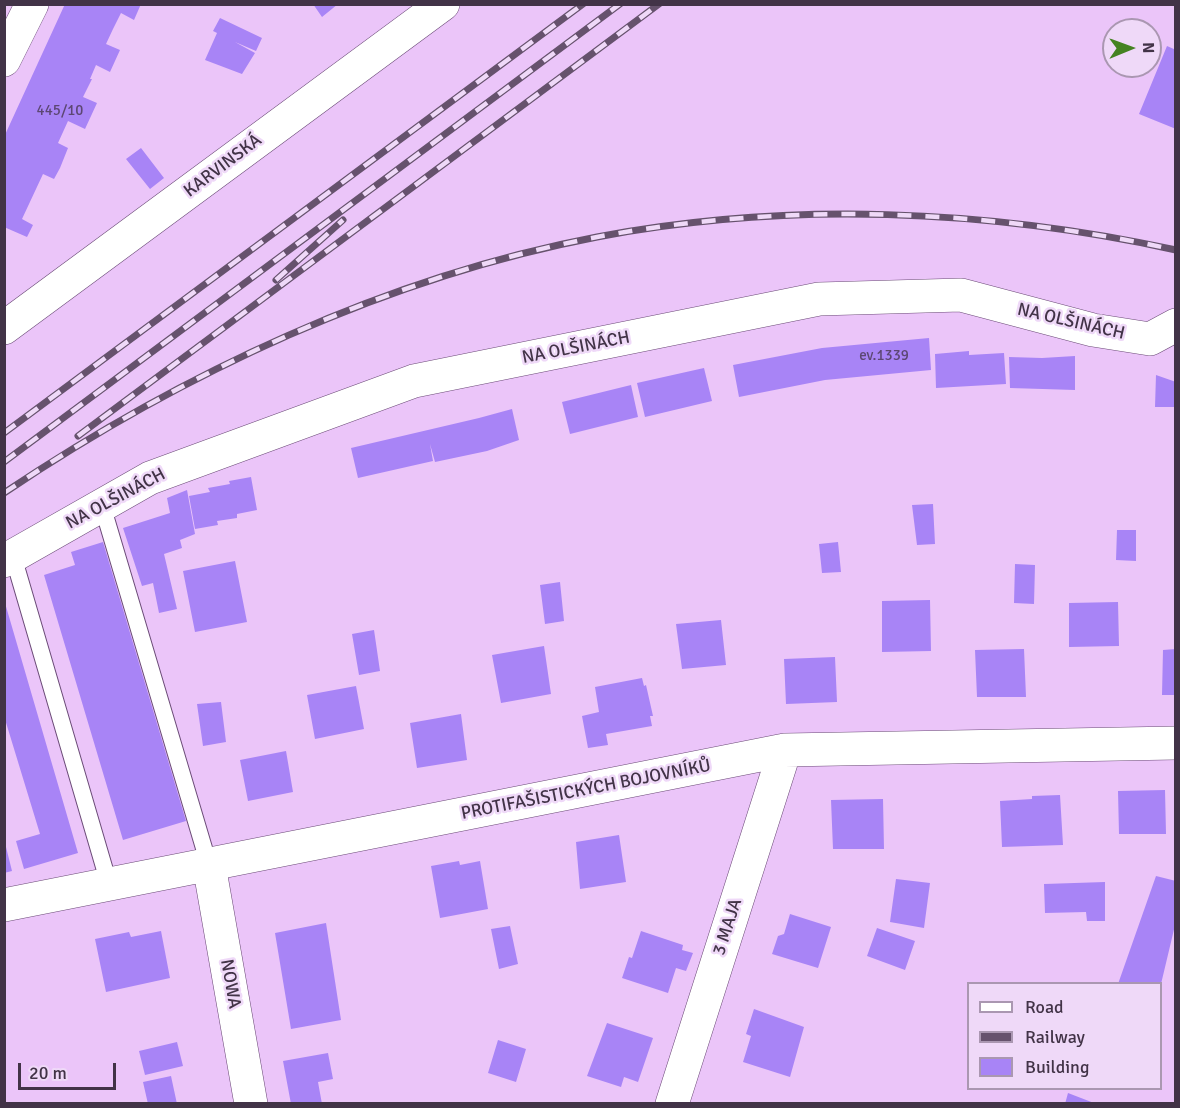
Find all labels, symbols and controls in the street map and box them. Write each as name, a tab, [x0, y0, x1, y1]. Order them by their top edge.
north arrow	[1102, 18, 1162, 78]
text: N	[1138, 42, 1158, 53]
house number: 445/10	[37, 102, 83, 120]
street label: KARVINSKÁ	[180, 130, 266, 202]
street label: NA OLŠINÁCH	[1015, 299, 1127, 345]
street label: NA OLŠINÁCH	[520, 327, 632, 369]
house number: ev.1339	[859, 347, 909, 365]
street label: NA OLŠINÁCH	[63, 464, 169, 534]
street label: PROTIFAŠISTICKÝCH BOJOVNÍKŮ	[459, 755, 713, 825]
street label: 3 MAJA	[709, 896, 747, 958]
street label: NOWA	[215, 958, 245, 1010]
legend	[967, 982, 1162, 1090]
text: Road	[1025, 996, 1064, 1018]
text: Railway	[1025, 1026, 1085, 1048]
scale bar	[21, 1051, 118, 1089]
text: Building	[1025, 1056, 1089, 1078]
text: 20 m	[29, 1062, 67, 1084]

